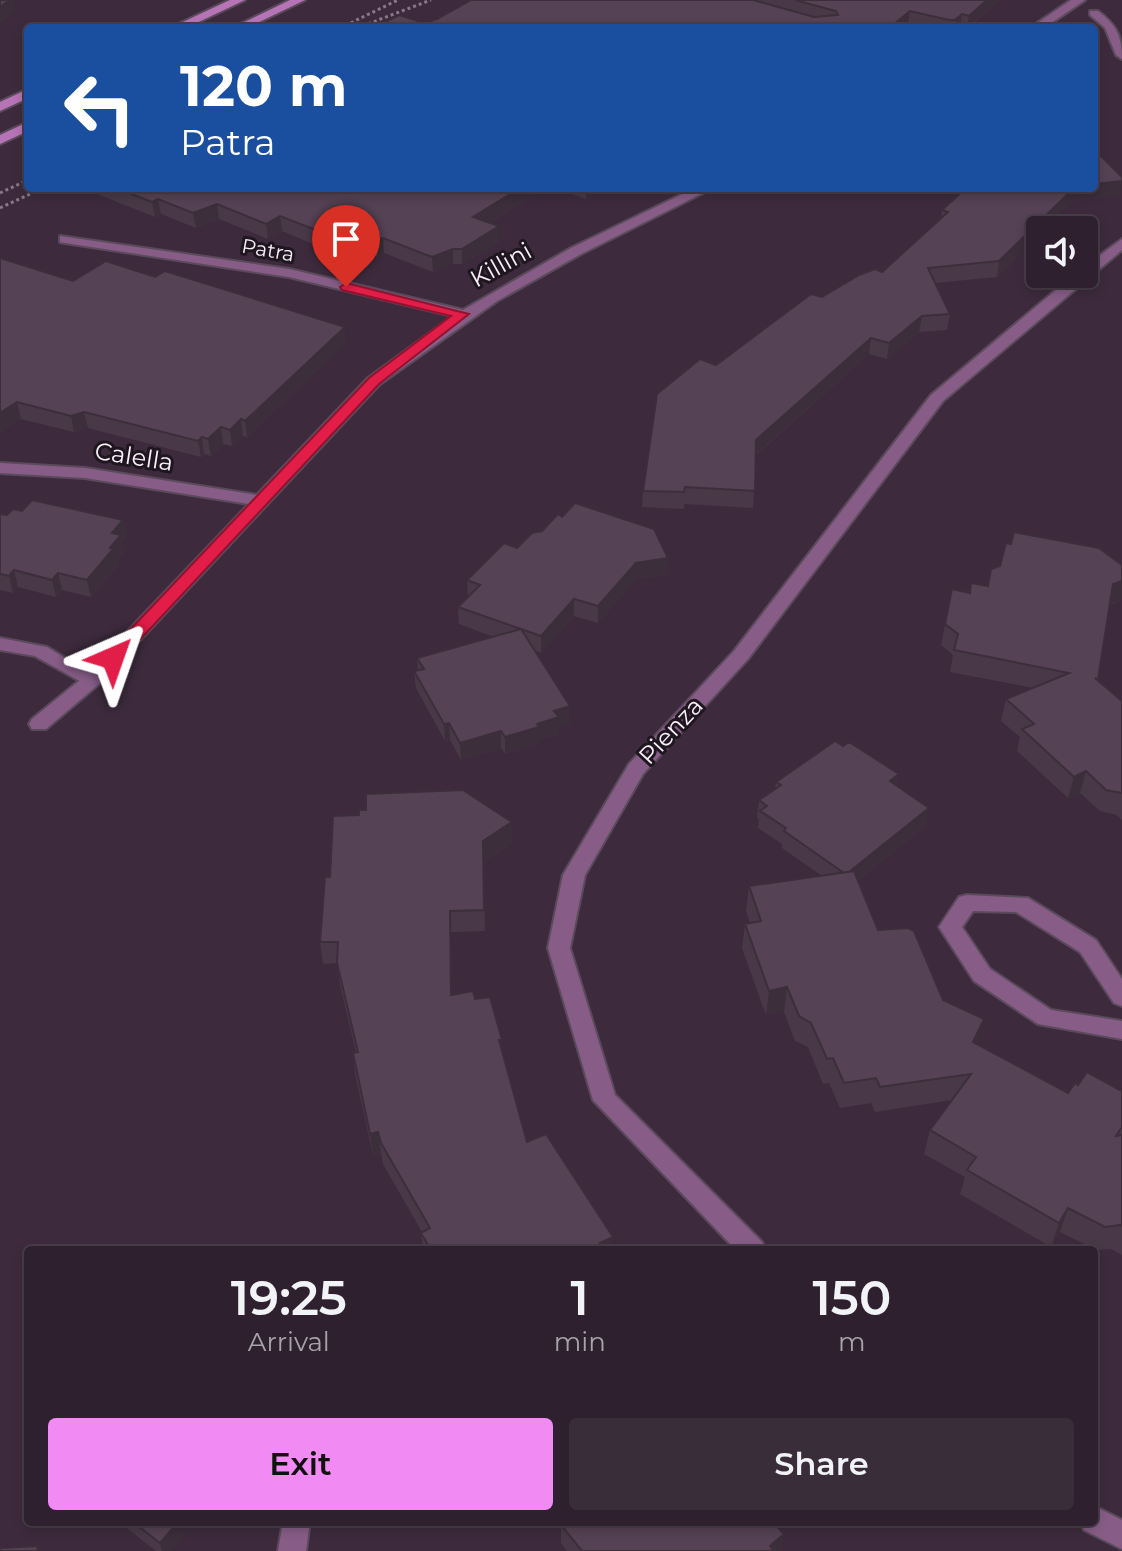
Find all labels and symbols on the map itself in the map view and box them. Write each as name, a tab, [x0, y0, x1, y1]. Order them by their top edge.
pin	[312, 205, 380, 287]
street label: Patra	[240, 234, 296, 266]
street label: Killini	[465, 236, 536, 293]
street label: Calella	[93, 436, 175, 477]
position arrow	[71, 616, 155, 700]
street label: Pienza	[632, 691, 709, 770]

